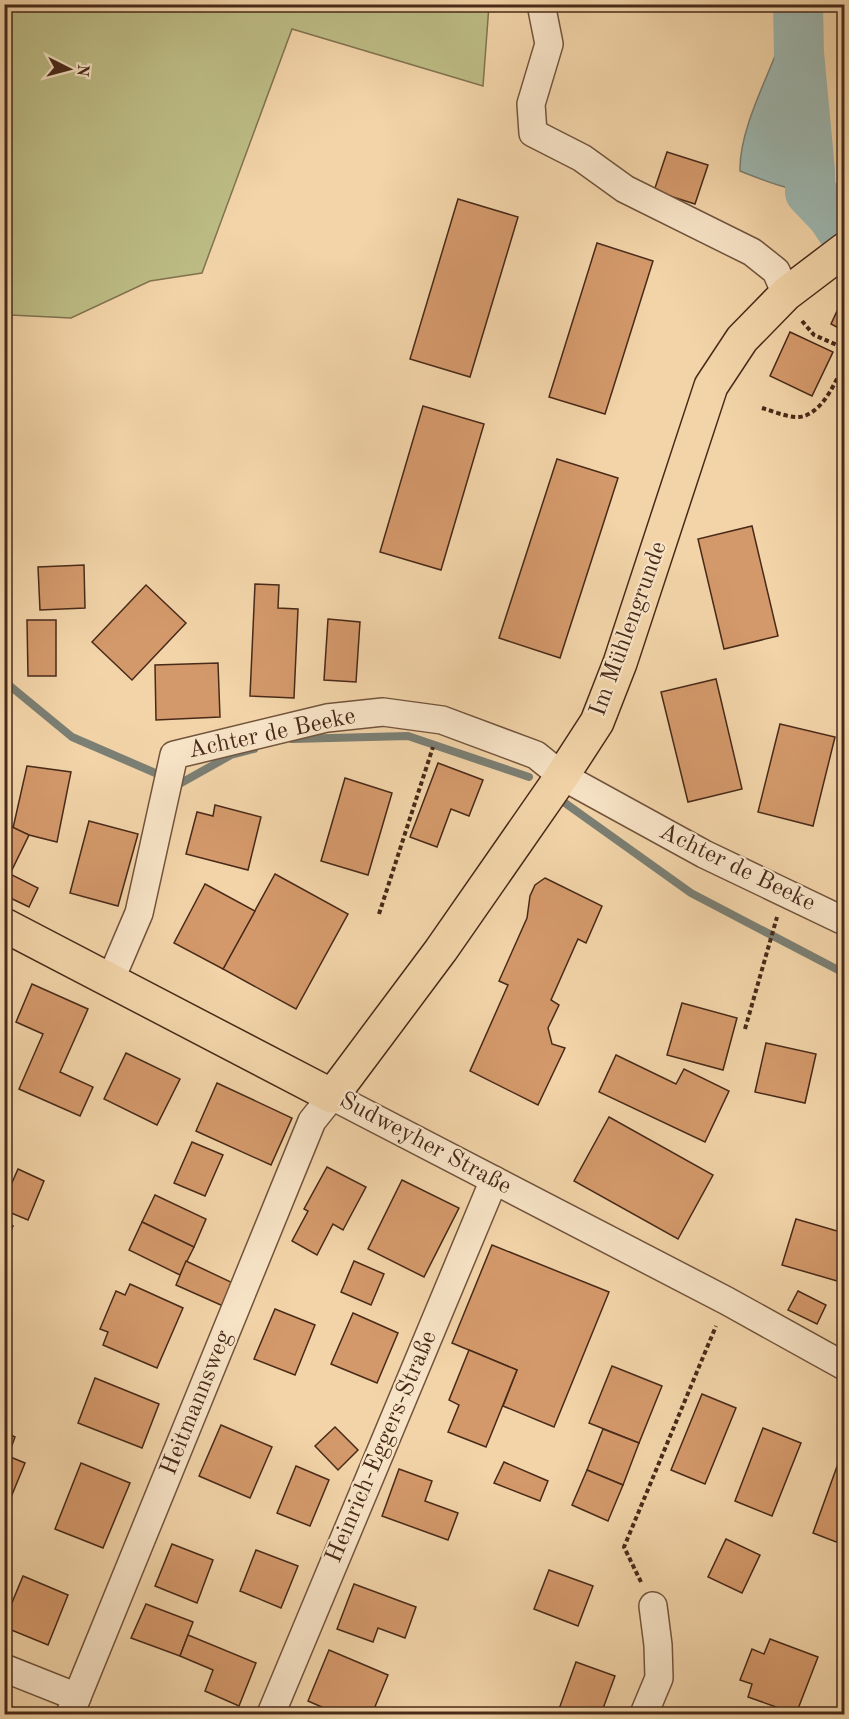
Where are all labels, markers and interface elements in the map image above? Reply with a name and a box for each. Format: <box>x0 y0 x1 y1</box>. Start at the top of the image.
north arrow <box>39 39 99 99</box>
text: N <box>73 63 91 78</box>
street label: Im Mühlengrunde <box>586 539 672 719</box>
street label: Achter de Beeke <box>186 705 358 763</box>
street label: Achter de Beeke <box>655 820 819 916</box>
street label: Sudweyher Straße <box>335 1089 515 1199</box>
street label: Heitmannsweg <box>157 1327 237 1479</box>
street label: Heinrich-Eggers-Straße <box>322 1328 442 1566</box>

